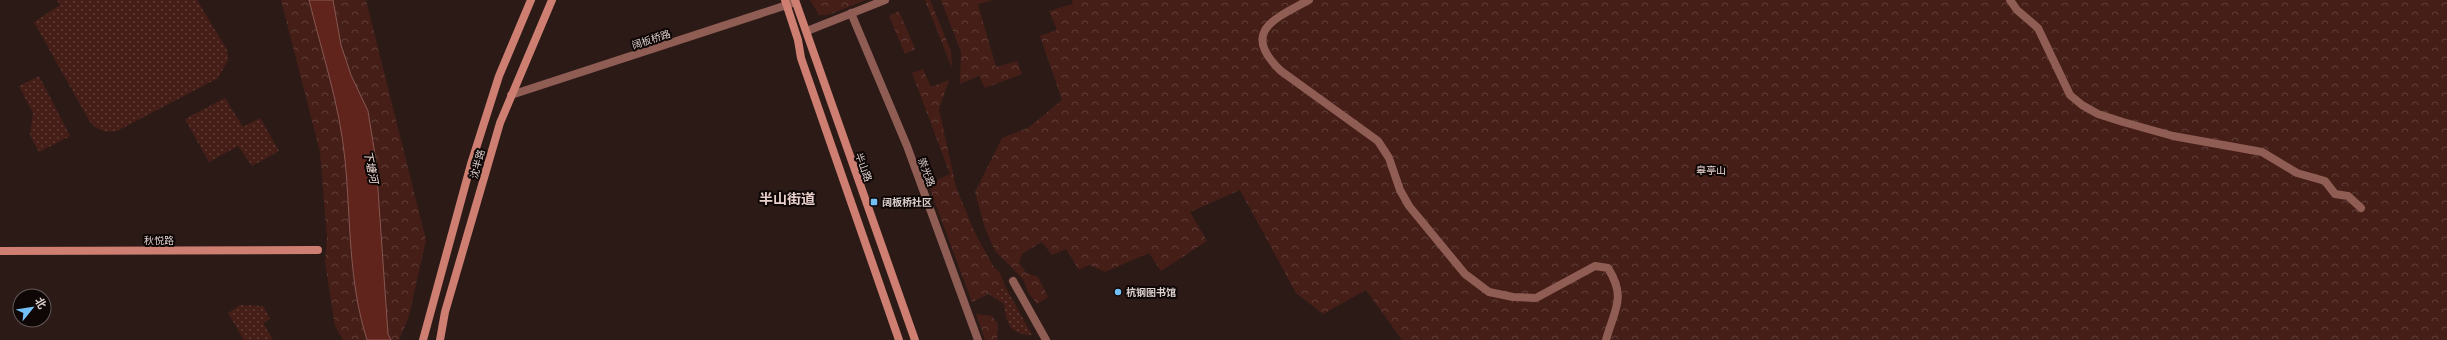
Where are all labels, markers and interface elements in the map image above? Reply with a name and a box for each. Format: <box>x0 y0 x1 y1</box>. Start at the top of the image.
street label: 阔板桥路 <box>630 26 672 52</box>
street label: 沈半路 <box>466 148 488 180</box>
water label: 下塘河 <box>361 149 383 187</box>
street label: 半山路 <box>852 151 876 183</box>
street label: 崇光路 <box>915 156 939 188</box>
park label: 皋亭山 <box>1696 163 1726 177</box>
district label: 半山街道 <box>759 189 815 208</box>
place label: 阔板桥社区 <box>882 195 932 209</box>
marker: 阔板桥社区 <box>869 197 879 207</box>
street label: 秋悦路 <box>144 233 174 247</box>
place label: 杭钢图书馆 <box>1126 285 1176 299</box>
marker: 杭钢图书馆 <box>1113 287 1123 297</box>
north arrow <box>12 288 52 328</box>
text: 北 <box>32 294 50 311</box>

